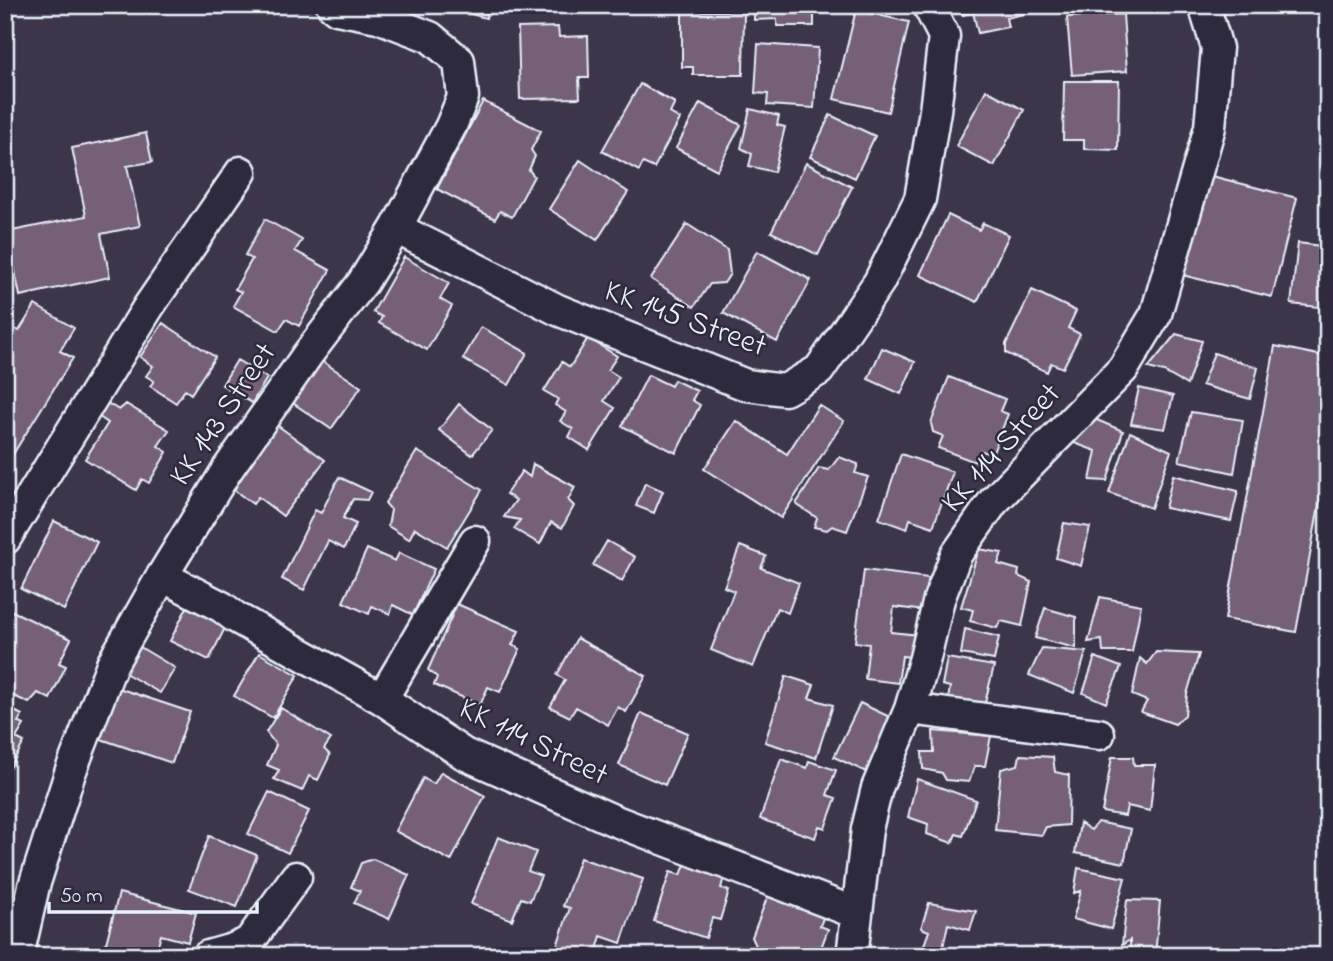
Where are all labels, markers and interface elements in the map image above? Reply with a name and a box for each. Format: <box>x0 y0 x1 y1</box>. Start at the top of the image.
street label: KK 145 Street <box>597 269 773 371</box>
street label: KK 143 Street <box>159 334 290 496</box>
street label: KK 114 Street <box>931 373 1074 525</box>
street label: KK 114 Street <box>450 687 616 800</box>
scale bar <box>49 870 257 914</box>
text: 50 m <box>60 882 103 912</box>

